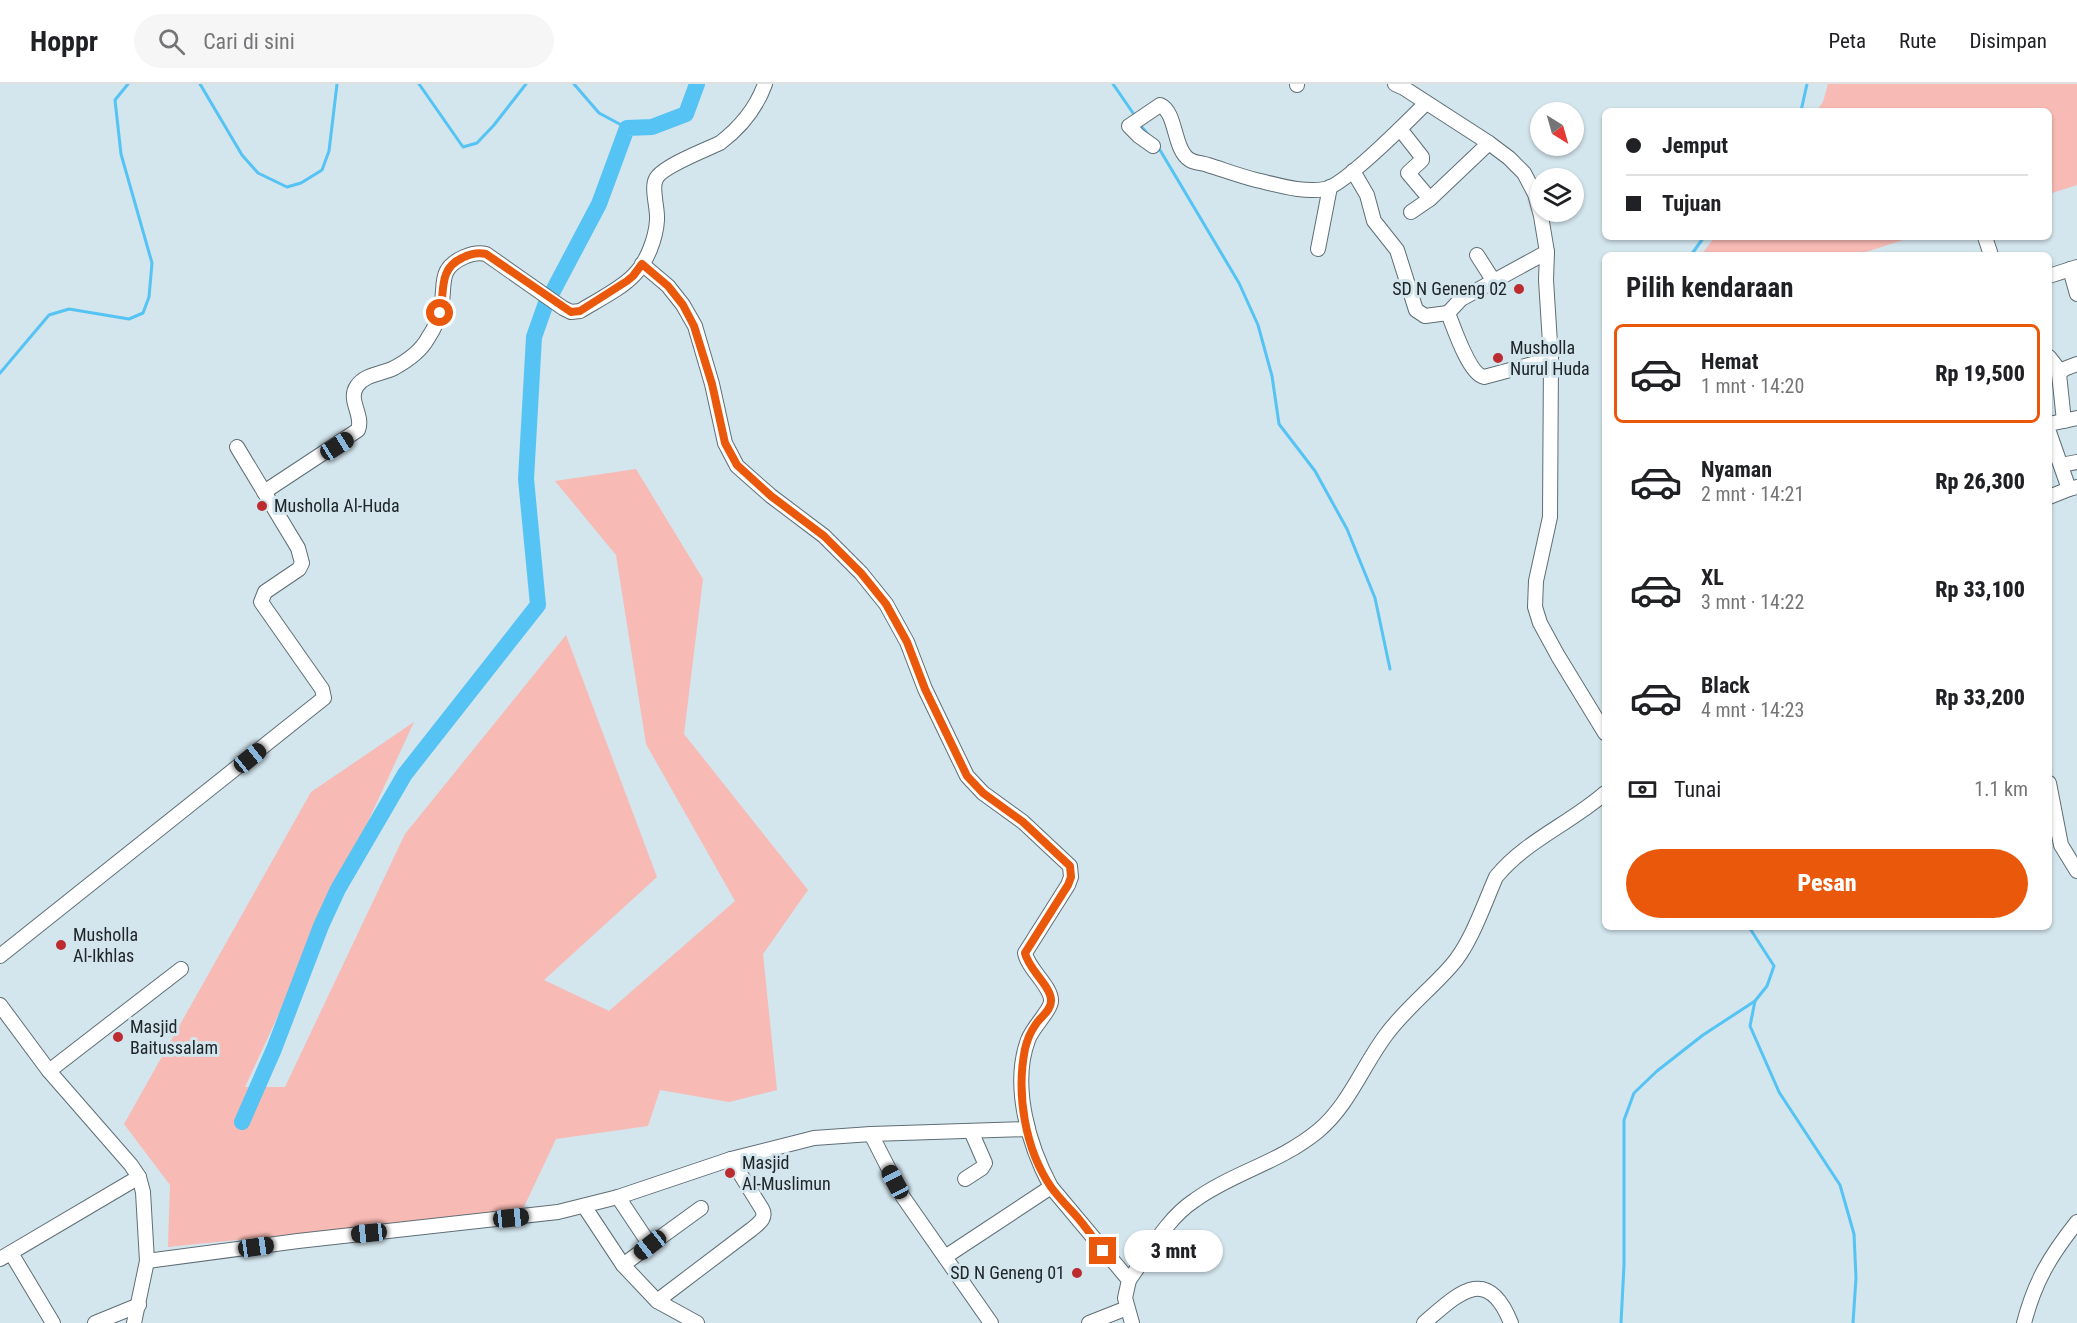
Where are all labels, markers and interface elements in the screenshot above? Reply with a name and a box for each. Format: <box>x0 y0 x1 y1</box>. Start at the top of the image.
search box <box>134 14 554 68</box>
text: Hoppr <box>30 25 98 58</box>
icon: search <box>155 25 188 58</box>
text: Cari di sini <box>203 29 295 54</box>
text: Peta <box>1828 29 1866 53</box>
text: Rute <box>1899 29 1936 53</box>
text: Disimpan <box>1969 29 2047 53</box>
north arrow <box>1530 102 1584 156</box>
map controls <box>1530 102 1584 222</box>
text: Jemput <box>1662 133 1728 158</box>
button: layers <box>1530 168 1584 222</box>
text: Tujuan <box>1662 191 1721 216</box>
text: Pilih kendaraan <box>1626 272 1794 304</box>
place label: SD N Geneng 02 <box>1392 278 1507 299</box>
marker: SD N Geneng 02 <box>1512 282 1526 296</box>
route start <box>426 299 453 326</box>
place label: Musholla Nurul Huda <box>1510 337 1590 379</box>
icon: car <box>1629 347 1683 401</box>
text: Hemat <box>1701 349 1758 374</box>
marker: Musholla Nurul Huda <box>1491 351 1505 365</box>
text: Rp 19,500 <box>1935 361 2025 386</box>
text: 1 mnt · 14:20 <box>1701 374 1804 398</box>
car <box>317 429 357 463</box>
icon: car <box>1629 455 1683 509</box>
text: Nyaman <box>1701 457 1772 482</box>
text: Rp 26,300 <box>1935 469 2025 494</box>
text: 2 mnt · 14:21 <box>1701 482 1804 506</box>
place label: Musholla Al-Huda <box>274 495 400 516</box>
marker: Musholla Al-Huda <box>255 499 269 513</box>
icon: car <box>1629 563 1683 617</box>
text: XL <box>1701 565 1724 590</box>
text: Rp 33,100 <box>1935 577 2025 602</box>
text: 3 mnt · 14:22 <box>1701 590 1804 614</box>
icon: car <box>1629 671 1683 725</box>
text: Black <box>1701 673 1750 698</box>
text: Rp 33,200 <box>1935 685 2025 710</box>
text: 4 mnt · 14:23 <box>1701 698 1804 722</box>
car <box>230 740 270 776</box>
icon: cash <box>1626 773 1659 806</box>
text: Tunai <box>1674 777 1721 802</box>
text: 1.1 km <box>1974 777 2028 801</box>
button: Pesan <box>1626 849 2028 918</box>
place label: Musholla Al-Ikhlas <box>73 924 138 966</box>
marker: Musholla Al-Ikhlas <box>54 938 68 952</box>
place label: Masjid Baitussalam <box>130 1016 218 1058</box>
marker: Masjid Baitussalam <box>111 1030 125 1044</box>
place label: Masjid Al-Muslimun <box>742 1152 831 1194</box>
car <box>879 1162 911 1202</box>
marker: Masjid Al-Muslimun <box>723 1166 737 1180</box>
car <box>492 1207 530 1229</box>
car <box>350 1222 388 1244</box>
car <box>630 1227 670 1263</box>
callout: 3 mnt <box>1124 1230 1223 1272</box>
car <box>237 1236 275 1258</box>
route end <box>1089 1237 1116 1264</box>
text: 3 mnt <box>1151 1239 1196 1263</box>
place label: SD N Geneng 01 <box>950 1262 1065 1283</box>
marker: SD N Geneng 01 <box>1070 1266 1084 1280</box>

